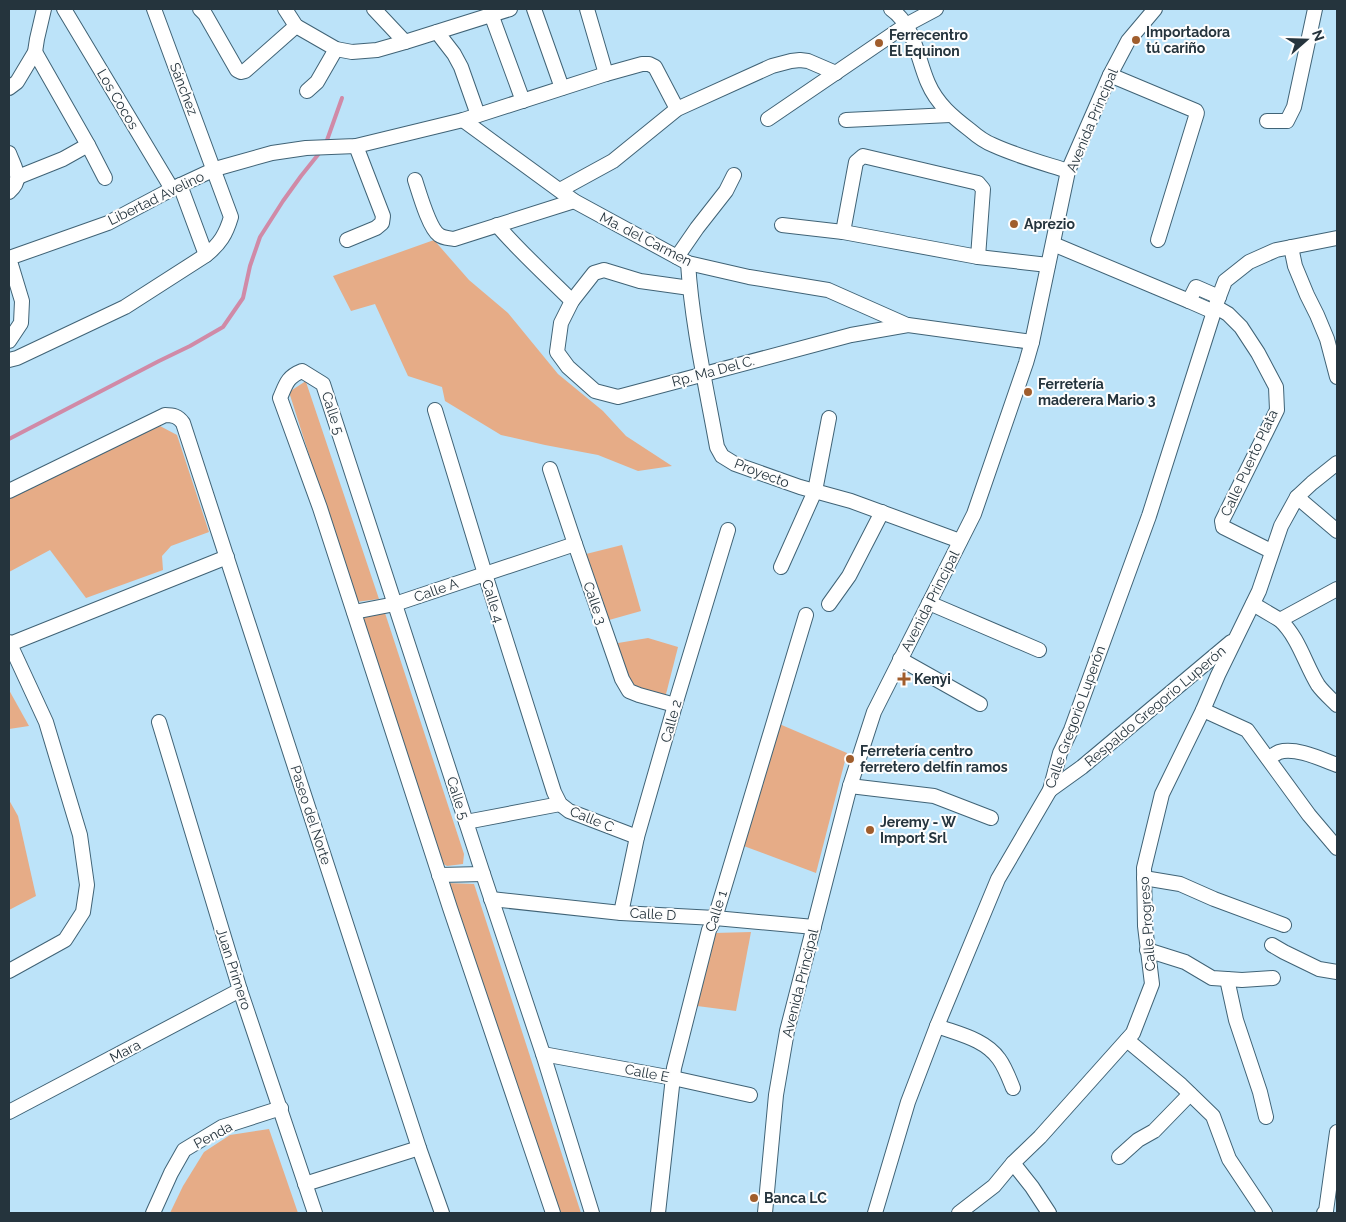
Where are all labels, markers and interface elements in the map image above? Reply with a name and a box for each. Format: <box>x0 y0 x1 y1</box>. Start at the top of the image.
north arrow <box>1281 15 1331 65</box>
place label: Importadora tú cariño <box>1146 24 1230 56</box>
place label: Ferrecentro El Equinon <box>889 27 968 59</box>
text: N <box>1309 28 1328 43</box>
marker: Importadora tú cariño <box>1130 34 1142 46</box>
marker: Ferrecentro El Equinon <box>873 37 885 49</box>
street label: Sánchez <box>167 60 201 118</box>
street label: Los Cocos <box>94 66 142 132</box>
street label: Avenida Principal <box>1063 66 1121 174</box>
street label: Libertad Avelino <box>105 168 207 228</box>
street label: Ma. del Carmen <box>597 209 695 269</box>
place label: Aprezio <box>1024 216 1075 232</box>
marker: Aprezio <box>1008 218 1020 230</box>
street label: Rp. Ma Del C. <box>670 352 756 390</box>
place label: Ferretería maderera Mario 3 <box>1038 376 1156 408</box>
marker: Ferretería maderera Mario 3 <box>1022 386 1034 398</box>
street label: Calle 5 <box>319 389 348 437</box>
street label: Calle Puerto Plata <box>1217 407 1281 519</box>
street label: Proyecto <box>732 455 792 491</box>
street label: Avenida Principal <box>898 548 962 654</box>
street label: Calle A <box>412 575 461 605</box>
street label: Calle 4 <box>479 577 507 625</box>
street label: Calle 3 <box>580 580 610 626</box>
street label: Respaldo Gregorio Luperón <box>1081 642 1229 770</box>
street label: Calle Gregorio Luperón <box>1042 643 1108 791</box>
place label: Kenyi <box>914 671 951 687</box>
marker: Kenyi <box>898 673 910 685</box>
street label: Calle 2 <box>657 698 685 744</box>
place label: Ferretería centro ferretero delfín ramos <box>860 743 1008 775</box>
marker: Ferretería centro ferretero delfín ramos <box>844 753 856 765</box>
street label: Paseo del Norte <box>287 763 335 867</box>
street label: Calle 5 <box>444 774 473 822</box>
street label: Calle C <box>568 803 617 835</box>
place label: Jeremy - W Import Srl <box>880 814 956 846</box>
marker: Jeremy - W Import Srl <box>864 824 876 836</box>
street label: Calle Progreso <box>1136 876 1158 972</box>
street label: Calle 1 <box>702 888 730 934</box>
street label: Calle D <box>629 905 677 923</box>
street label: Juan Primero <box>213 926 255 1012</box>
street label: Avenida Principal <box>779 927 821 1039</box>
street label: Mara <box>107 1036 143 1066</box>
street label: Calle E <box>623 1061 671 1085</box>
street label: Penda <box>191 1118 235 1152</box>
place label: Banca LC <box>764 1190 827 1206</box>
marker: Banca LC <box>748 1192 760 1204</box>

